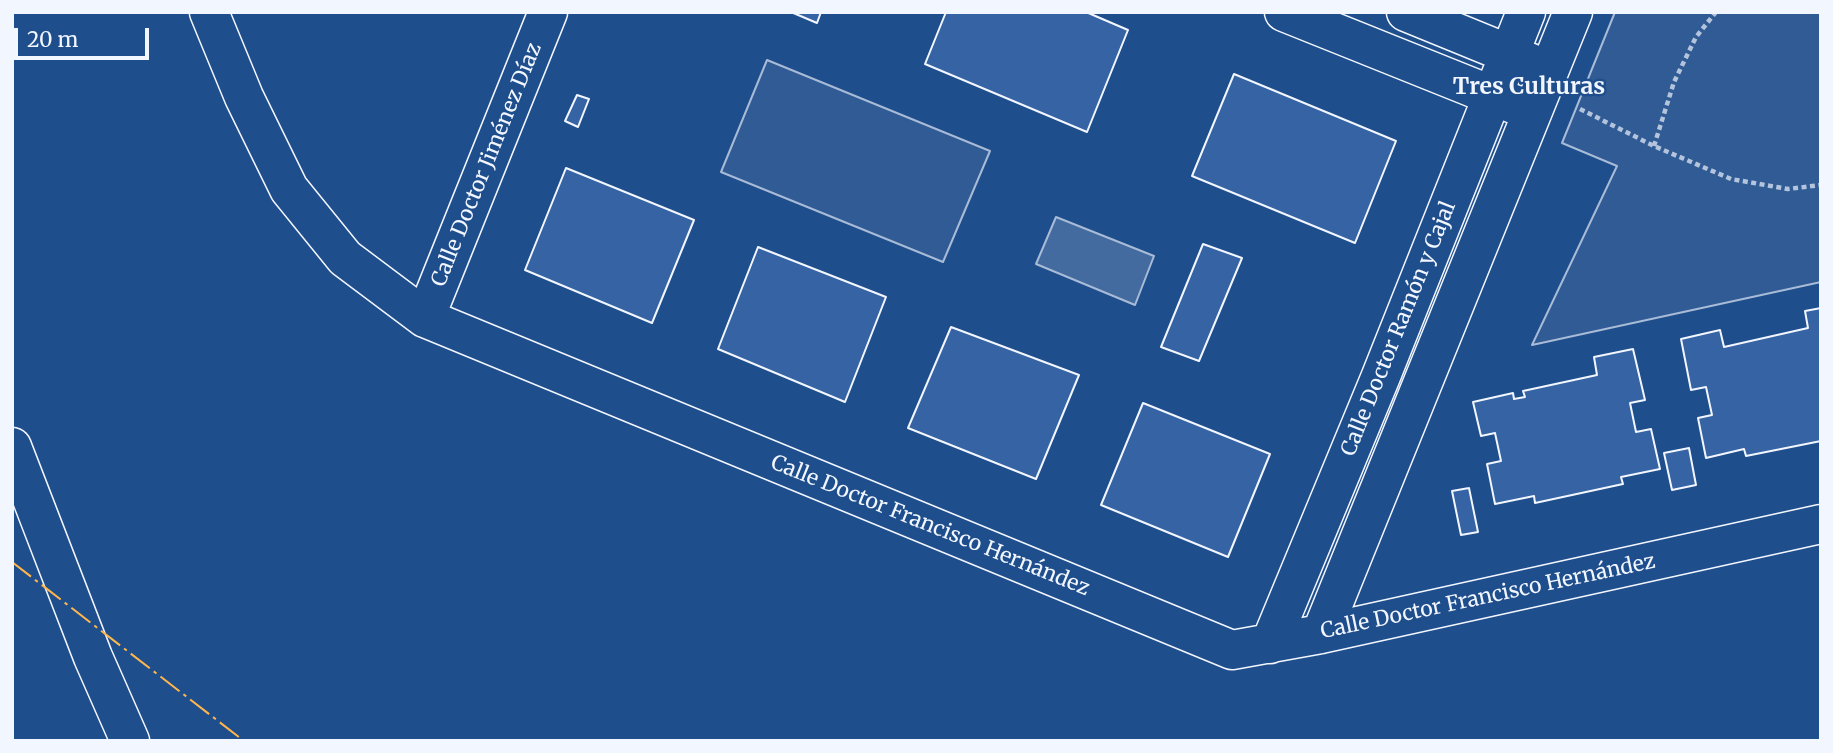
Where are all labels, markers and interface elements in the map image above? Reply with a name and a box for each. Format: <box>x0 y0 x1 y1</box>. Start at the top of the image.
scale bar <box>18 14 152 58</box>
text: 20 m <box>27 26 78 53</box>
street label: Calle Doctor Jiménez Díaz <box>427 39 547 291</box>
district label: Tres Culturas <box>1453 73 1605 101</box>
street label: Calle Doctor Ramón y Cajal <box>1336 198 1462 460</box>
street label: Calle Doctor Francisco Hernández <box>767 450 1093 602</box>
street label: Calle Doctor Francisco Hernández <box>1318 549 1658 645</box>

